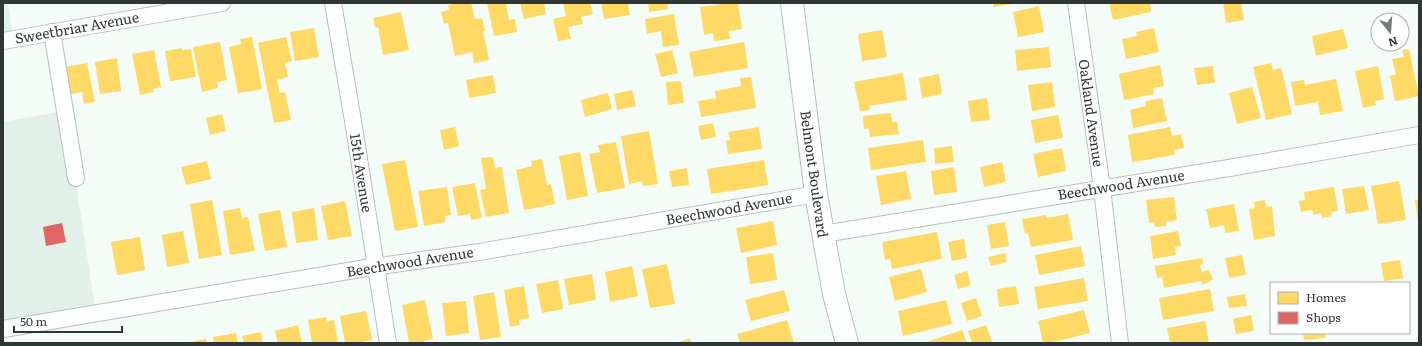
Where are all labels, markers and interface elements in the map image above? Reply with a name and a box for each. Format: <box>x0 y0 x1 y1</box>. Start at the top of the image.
street label: Sweetbriar Avenue <box>13 6 140 48</box>
north arrow <box>1370 12 1410 52</box>
text: N <box>1386 34 1400 52</box>
street label: Oakland Avenue <box>1075 58 1109 168</box>
street label: Belmont Boulevard <box>796 109 834 239</box>
street label: 15th Avenue <box>346 132 378 214</box>
street label: Beechwood Avenue <box>1056 164 1186 204</box>
street label: Beechwood Avenue <box>664 187 794 229</box>
street label: Beechwood Avenue <box>345 241 475 281</box>
legend <box>1270 282 1410 334</box>
text: Homes <box>1306 288 1346 306</box>
scale bar <box>14 308 122 334</box>
text: Shops <box>1306 308 1341 326</box>
text: 50 m <box>20 312 47 330</box>

